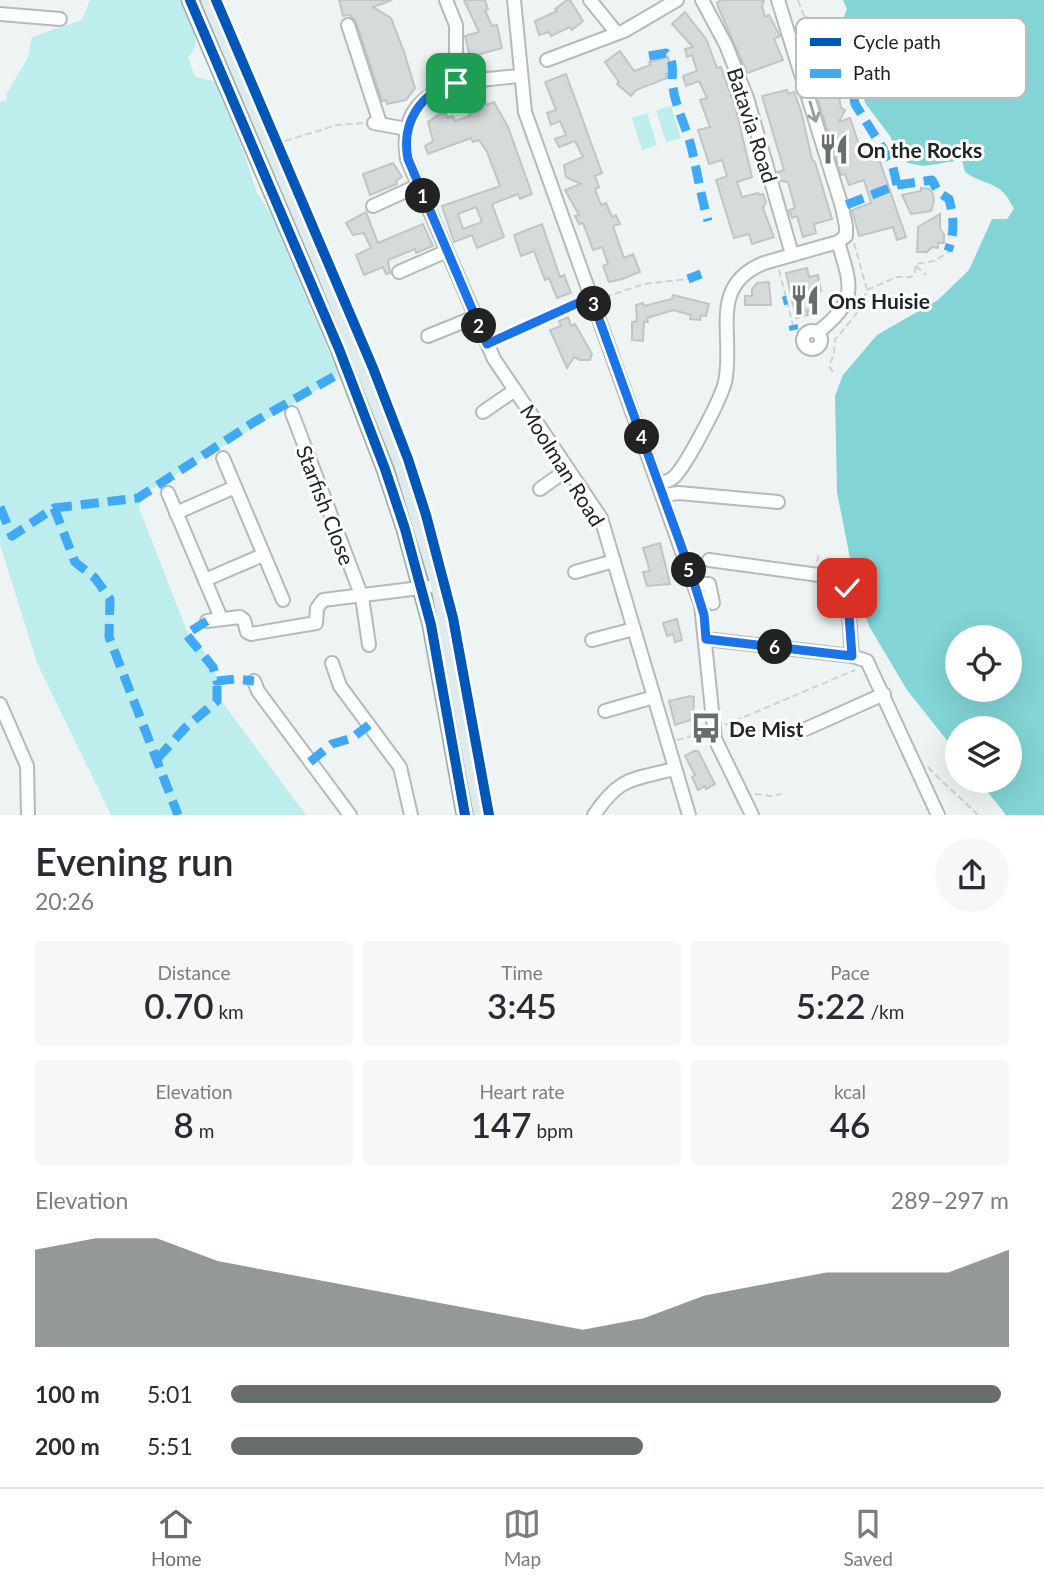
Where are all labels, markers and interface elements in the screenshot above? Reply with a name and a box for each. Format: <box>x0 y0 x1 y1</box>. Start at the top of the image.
legend <box>796 18 1026 98</box>
text: Cycle path <box>853 30 941 53</box>
pin <box>426 53 486 113</box>
text: Path <box>853 61 891 84</box>
icon: arrive <box>437 64 475 102</box>
street label: Batavia Road <box>723 64 783 186</box>
one-way arrow <box>807 101 820 123</box>
restaurant icon: On the Rocks <box>817 132 851 166</box>
place label: On the Rocks <box>857 137 982 162</box>
pin: 1 <box>406 178 440 214</box>
text: 1 <box>417 184 428 207</box>
restaurant icon: Ons Huisie <box>788 283 822 317</box>
pin: 3 <box>576 286 612 322</box>
place label: Ons Huisie <box>828 288 930 313</box>
text: 3 <box>588 292 599 315</box>
pin: 2 <box>462 308 496 344</box>
text: 2 <box>473 314 484 337</box>
street label: Moolman Road <box>515 399 611 531</box>
pin: 4 <box>624 420 660 454</box>
text: 4 <box>636 425 647 448</box>
street label: Starfish Close <box>292 442 360 568</box>
pin: 5 <box>672 552 706 588</box>
text: 5 <box>683 558 694 581</box>
pin <box>817 558 877 618</box>
icon: check <box>828 569 866 607</box>
map controls <box>945 625 1022 793</box>
button: locate <box>945 625 1022 702</box>
pin: 6 <box>758 630 792 664</box>
text: 6 <box>769 635 780 658</box>
bus stop icon: De Mist <box>689 711 723 745</box>
place label: De Mist <box>729 716 803 741</box>
button: layers <box>945 716 1022 793</box>
text: Evening run <box>35 838 234 884</box>
button: share <box>935 838 1009 912</box>
text: 20:26 <box>35 887 94 915</box>
text: Distance <box>158 961 230 984</box>
text: Time <box>501 961 543 984</box>
text: Pace <box>830 961 870 984</box>
text: 0.70 <box>144 984 214 1026</box>
text: 3:45 <box>487 984 557 1026</box>
text: 5:22 <box>796 984 866 1026</box>
text: km <box>214 1000 244 1023</box>
text: /km <box>866 1000 904 1023</box>
text: Elevation <box>155 1080 233 1103</box>
text: Heart rate <box>479 1080 565 1103</box>
text: kcal <box>834 1080 866 1103</box>
text: 8 <box>174 1103 194 1145</box>
text: 147 <box>471 1103 532 1145</box>
text: 46 <box>830 1103 870 1145</box>
text: m <box>194 1119 214 1142</box>
text: bpm <box>532 1119 573 1142</box>
text: Elevation <box>35 1186 128 1214</box>
text: 289–297 m <box>891 1186 1009 1214</box>
text: 100 m <box>35 1380 100 1408</box>
text: 5:01 <box>147 1380 193 1408</box>
text: 200 m <box>35 1432 100 1460</box>
text: 5:51 <box>147 1432 193 1460</box>
tab: Home <box>151 1505 202 1570</box>
tab: Map <box>503 1505 541 1570</box>
tab: Saved <box>843 1505 893 1570</box>

